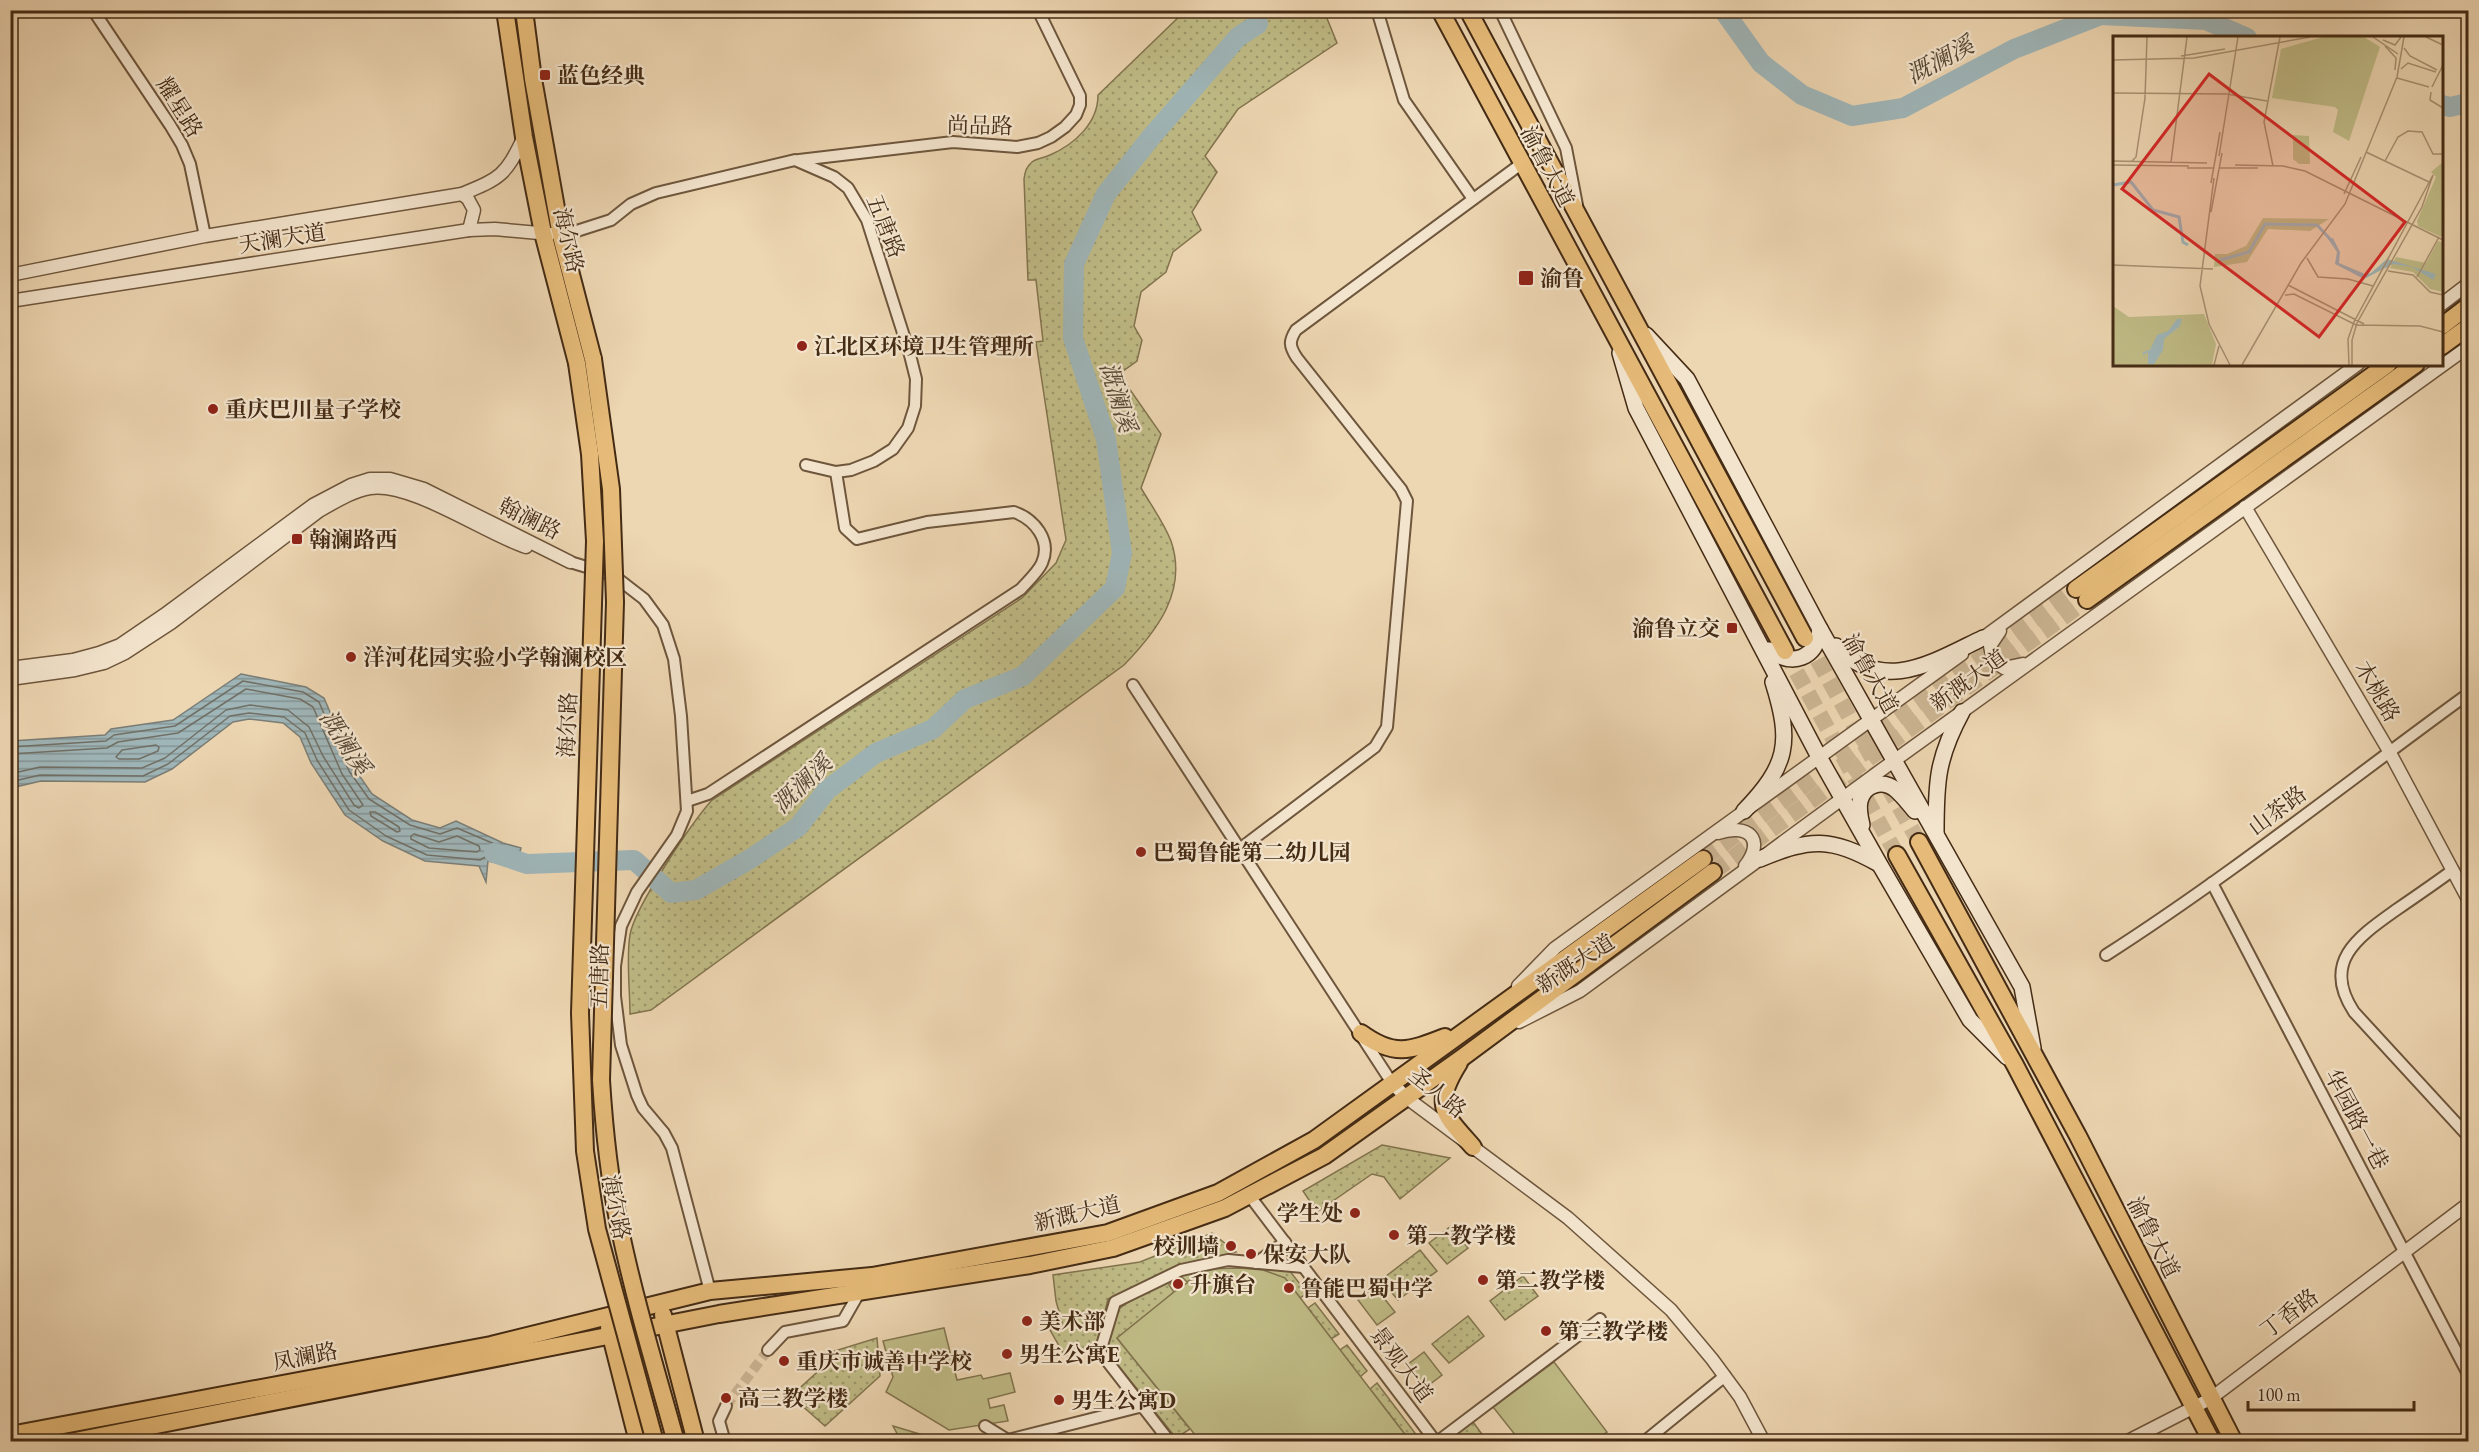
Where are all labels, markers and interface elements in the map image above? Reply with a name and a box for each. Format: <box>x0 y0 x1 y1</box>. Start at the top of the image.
water label: 溉澜溪 <box>1901 28 1981 90</box>
inset map <box>2113 36 2443 366</box>
place label: 蓝色经典 <box>557 61 645 90</box>
marker: 蓝色经典 <box>538 68 552 82</box>
street label: 耀星路 <box>150 72 209 143</box>
street label: 尚品路 <box>947 110 1013 141</box>
street label: 渝鲁大道 <box>1514 121 1581 212</box>
street label: 五唐路 <box>860 190 911 262</box>
street label: 海尔路 <box>547 205 590 276</box>
street label: 天澜大道 <box>236 217 328 260</box>
place label: 渝鲁 <box>1540 264 1584 293</box>
marker: 渝鲁 <box>1517 269 1535 287</box>
place label: 江北区环境卫生管理所 <box>814 332 1034 361</box>
marker: 江北区环境卫生管理所 <box>795 339 809 353</box>
water label: 溉澜溪 <box>1093 358 1145 439</box>
place label: 重庆巴川量子学校 <box>225 395 401 424</box>
marker: 重庆巴川量子学校 <box>206 402 220 416</box>
street label: 翰澜路 <box>494 491 566 546</box>
place label: 翰澜路西 <box>309 525 397 554</box>
marker: 翰澜路西 <box>290 532 304 546</box>
place label: 渝鲁立交 <box>1632 614 1720 643</box>
marker: 渝鲁立交 <box>1725 621 1739 635</box>
street label: 渝鲁大道 <box>1836 628 1905 719</box>
place label: 洋河花园实验小学翰澜校区 <box>363 643 627 672</box>
street label: 新溉大道 <box>1924 643 2012 718</box>
marker: 洋河花园实验小学翰澜校区 <box>344 650 358 664</box>
street label: 木桃路 <box>2349 655 2407 727</box>
street label: 海尔路 <box>552 692 583 759</box>
water label: 溉澜溪 <box>313 703 380 783</box>
water label: 溉澜溪 <box>765 745 840 820</box>
street label: 山茶路 <box>2242 779 2312 842</box>
place label: 巴蜀鲁能第二幼儿园 <box>1153 838 1351 867</box>
marker: 巴蜀鲁能第二幼儿园 <box>1134 845 1148 859</box>
street label: 新溉大道 <box>1530 927 1620 1000</box>
street label: 五唐路 <box>584 943 615 1009</box>
street label: 圣人路 <box>1403 1060 1472 1124</box>
street label: 华园路一巷 <box>2318 1064 2395 1175</box>
street label: 海尔路 <box>596 1172 637 1242</box>
street label: 新溉大道 <box>1031 1189 1123 1238</box>
street label: 渝鲁大道 <box>2121 1191 2186 1283</box>
place label: 学生处 <box>1277 1199 1343 1228</box>
marker: 学生处 <box>1348 1206 1362 1220</box>
place label: 第一教学楼 <box>1406 1221 1516 1250</box>
marker: 第一教学楼 <box>1387 1228 1401 1242</box>
place label: 校训墙 <box>1153 1232 1219 1261</box>
marker: 校训墙 <box>1224 1239 1238 1253</box>
place label: 保安大队 <box>1263 1240 1351 1269</box>
marker: 保安大队 <box>1244 1247 1258 1261</box>
place label: 第二教学楼 <box>1495 1266 1605 1295</box>
place label: 升旗台 <box>1190 1270 1256 1299</box>
marker: 第二教学楼 <box>1476 1273 1490 1287</box>
place label: 鲁能巴蜀中学 <box>1301 1274 1433 1303</box>
marker: 升旗台 <box>1171 1277 1185 1291</box>
marker: 鲁能巴蜀中学 <box>1282 1281 1296 1295</box>
street label: 丁香路 <box>2254 1282 2324 1345</box>
place label: 美术部 <box>1039 1307 1105 1336</box>
marker: 美术部 <box>1020 1314 1034 1328</box>
place label: 第三教学楼 <box>1558 1317 1668 1346</box>
street label: 景观大道 <box>1364 1320 1440 1408</box>
marker: 第三教学楼 <box>1539 1324 1553 1338</box>
street label: 凤澜路 <box>270 1336 340 1377</box>
place label: 男生公寓E <box>1019 1340 1120 1369</box>
place label: 重庆市诚善中学校 <box>796 1347 972 1376</box>
marker: 男生公寓E <box>1000 1347 1014 1361</box>
marker: 重庆市诚善中学校 <box>777 1354 791 1368</box>
scale bar <box>2248 1374 2414 1412</box>
text: 100 m <box>2257 1383 2301 1406</box>
place label: 高三教学楼 <box>738 1384 848 1413</box>
place label: 男生公寓D <box>1071 1386 1176 1415</box>
marker: 高三教学楼 <box>719 1391 733 1405</box>
marker: 男生公寓D <box>1052 1393 1066 1407</box>

